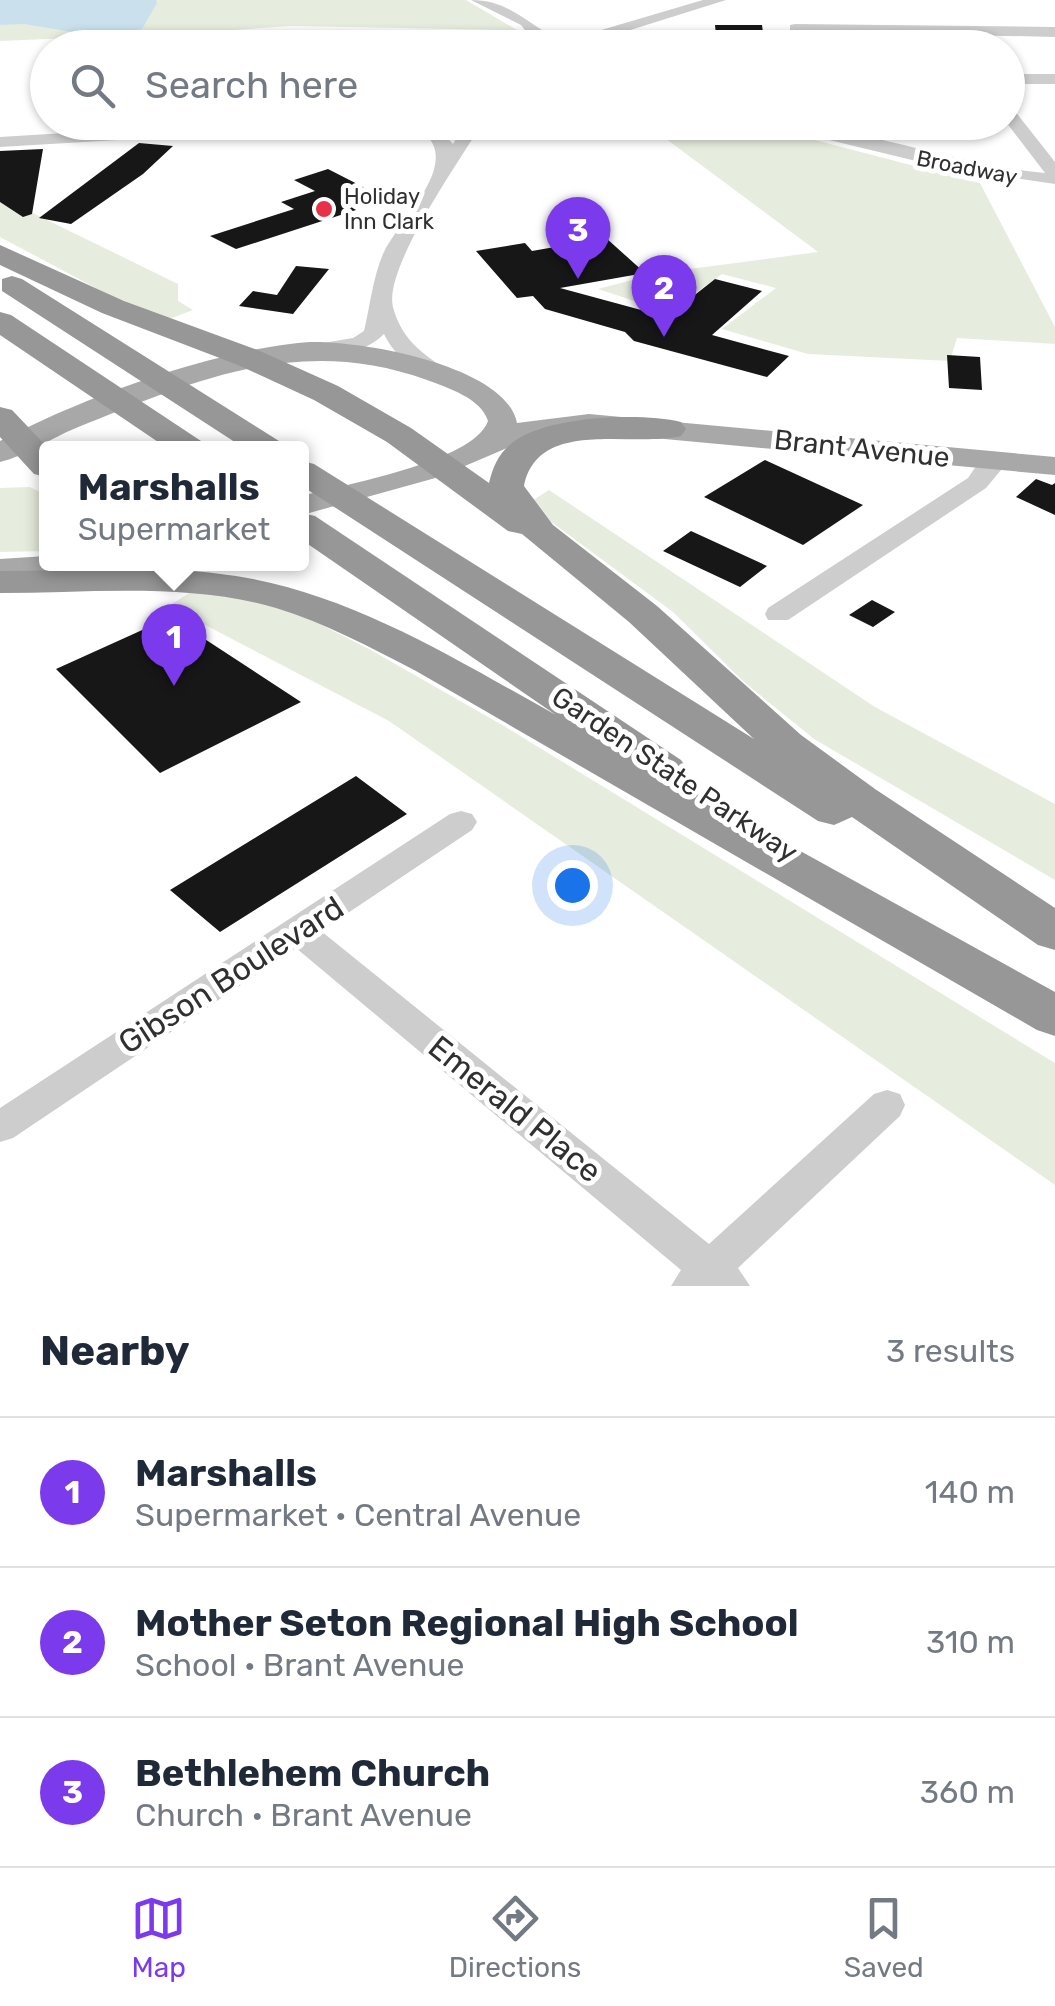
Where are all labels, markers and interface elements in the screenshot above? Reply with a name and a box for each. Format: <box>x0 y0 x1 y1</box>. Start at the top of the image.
search box <box>30 30 1025 140</box>
icon: search <box>65 58 120 113</box>
text: Search here <box>145 62 358 108</box>
street label: Broadway <box>914 145 1020 190</box>
place label: Holiday Inn Clark <box>344 183 435 235</box>
pin: 3 <box>546 196 610 279</box>
marker: Holiday Inn Clark <box>313 198 335 220</box>
pin: 2 <box>632 255 696 337</box>
street label: Brant Avenue <box>772 423 951 474</box>
popup <box>39 441 309 571</box>
text: Marshalls <box>78 464 260 510</box>
text: Supermarket <box>78 510 270 548</box>
pin: 1 <box>142 604 206 686</box>
street label: Garden State Parkway <box>546 680 804 869</box>
your location <box>547 860 598 911</box>
street label: Gibson Boulevard <box>112 888 350 1062</box>
street label: Emerald Place <box>421 1028 609 1190</box>
text: Nearby <box>40 1326 190 1376</box>
text: 3 results <box>886 1332 1015 1370</box>
text: Marshalls <box>135 1450 317 1496</box>
text: 1 <box>65 1473 80 1511</box>
text: 140 m <box>925 1473 1015 1511</box>
text: Supermarket · Central Avenue <box>135 1496 581 1534</box>
text: Mother Seton Regional High School <box>135 1600 799 1646</box>
text: 2 <box>62 1623 83 1661</box>
text: 310 m <box>926 1623 1015 1661</box>
text: School · Brant Avenue <box>135 1646 465 1684</box>
text: Bethlehem Church <box>135 1750 490 1796</box>
text: 3 <box>62 1773 83 1811</box>
text: 360 m <box>920 1773 1015 1811</box>
text: Church · Brant Avenue <box>135 1796 472 1834</box>
tab: Map <box>131 1891 186 1984</box>
tab: Directions <box>449 1891 581 1984</box>
tab: Saved <box>844 1891 924 1984</box>

